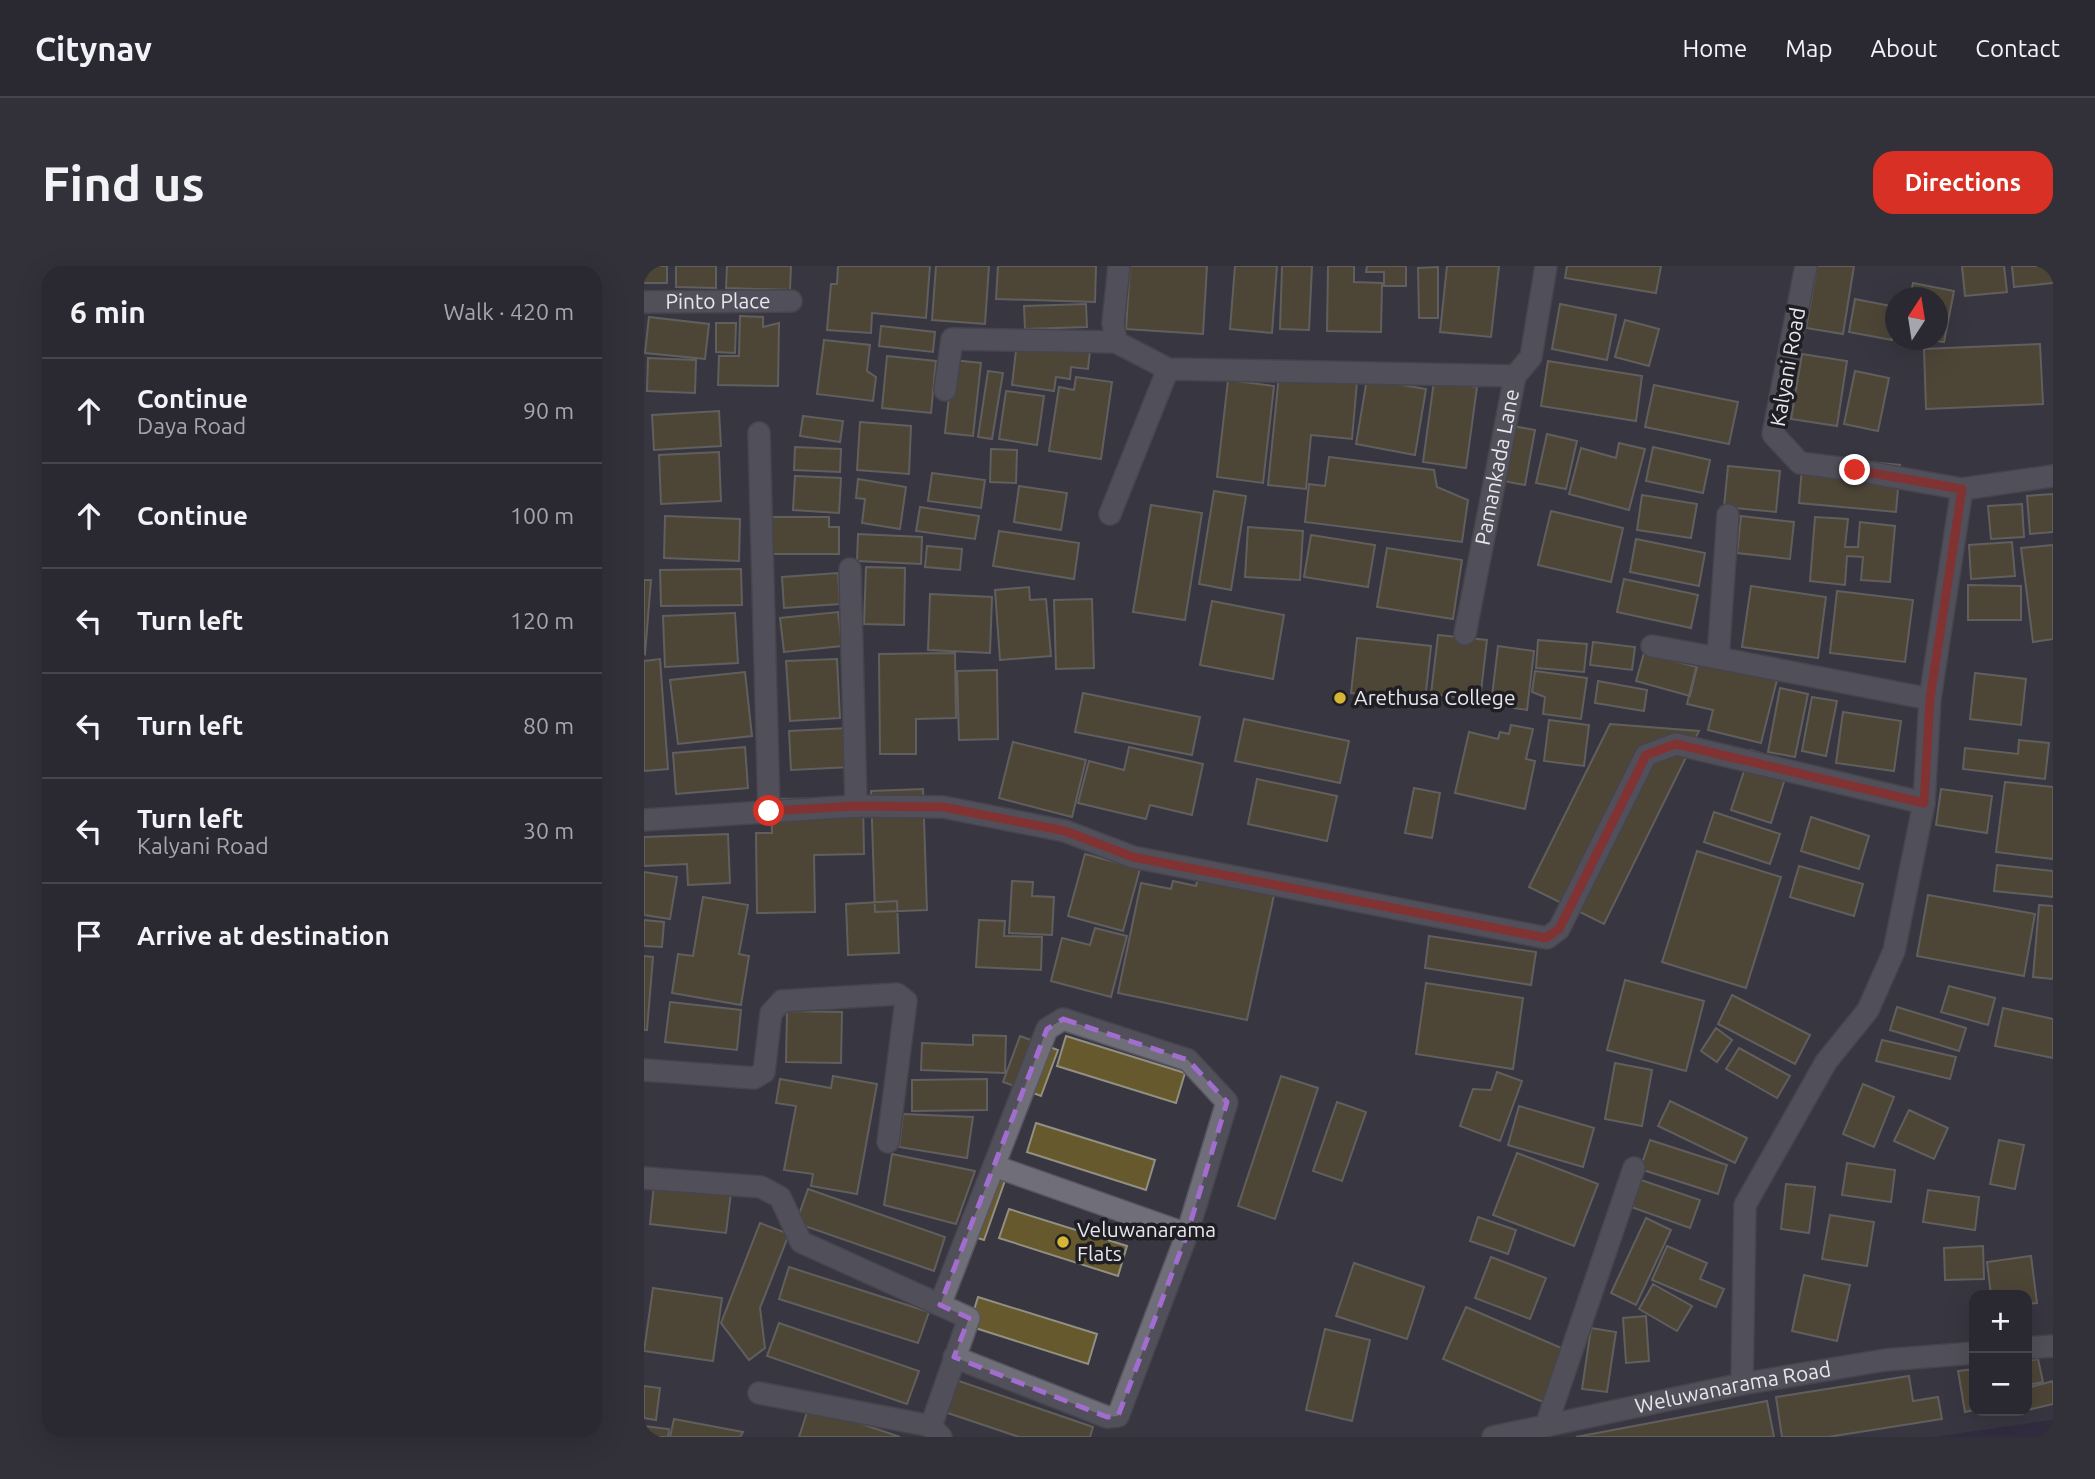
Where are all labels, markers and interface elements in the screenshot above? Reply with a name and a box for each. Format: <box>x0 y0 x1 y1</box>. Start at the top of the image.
text: Citynav <box>35 30 152 67</box>
text: Home <box>1682 35 1747 62</box>
text: Map <box>1785 35 1832 62</box>
text: About <box>1870 35 1937 62</box>
text: Contact <box>1975 35 2060 62</box>
button: Directions <box>1873 151 2053 214</box>
text: Find us <box>42 155 205 210</box>
north arrow <box>1885 287 1948 350</box>
street label: Pinto Place <box>665 288 771 313</box>
text: 6 min <box>70 295 146 329</box>
text: Walk · 420 m <box>443 299 574 324</box>
street label: Kalyani Road <box>1765 306 1809 428</box>
text: Continue <box>137 384 248 413</box>
street label: Pamankada Lane <box>1470 387 1523 547</box>
icon: ahead <box>70 392 108 430</box>
text: 90 m <box>523 398 574 423</box>
text: Daya Road <box>137 413 246 438</box>
route end <box>1839 454 1870 485</box>
icon: ahead <box>70 497 108 535</box>
text: Continue <box>137 501 248 530</box>
text: 100 m <box>510 503 574 528</box>
icon: left <box>70 602 108 640</box>
text: Turn left <box>137 606 243 635</box>
text: 120 m <box>510 608 574 633</box>
place label: Arethusa College <box>1354 685 1516 709</box>
marker: Arethusa College <box>1332 690 1348 706</box>
icon: left <box>70 707 108 745</box>
text: Turn left <box>137 711 243 740</box>
text: 80 m <box>523 713 574 738</box>
route start <box>753 795 784 826</box>
text: Turn left <box>137 804 243 833</box>
icon: left <box>70 812 108 850</box>
text: 30 m <box>523 818 574 843</box>
text: Kalyani Road <box>137 833 269 858</box>
icon: arrive <box>70 917 108 955</box>
text: Arrive at destination <box>137 921 390 950</box>
place label: Veluwanarama Flats <box>1077 1217 1216 1265</box>
marker: Veluwanarama Flats <box>1055 1234 1071 1250</box>
map controls <box>1969 1290 2032 1416</box>
button: + <box>1969 1290 2032 1353</box>
button: − <box>1969 1353 2032 1416</box>
street label: Weluwanarama Road <box>1633 1356 1833 1417</box>

